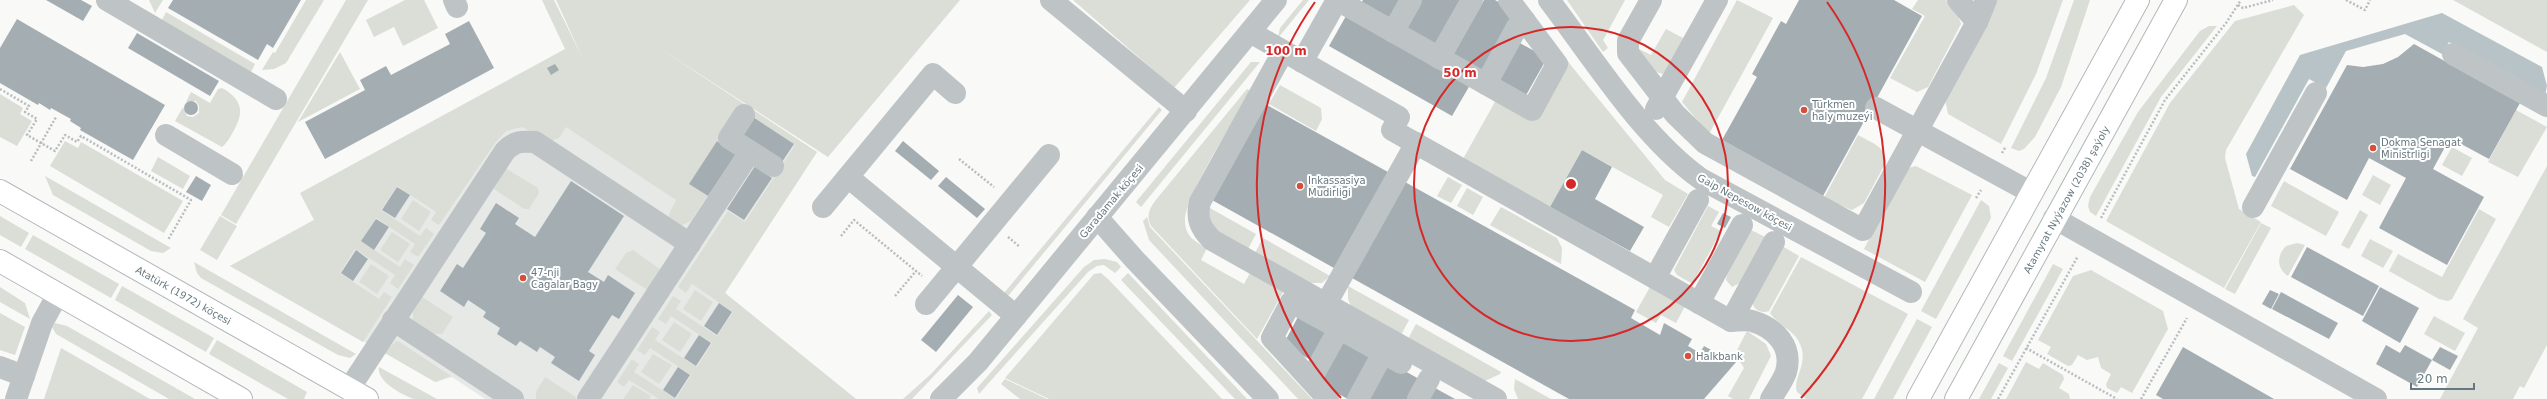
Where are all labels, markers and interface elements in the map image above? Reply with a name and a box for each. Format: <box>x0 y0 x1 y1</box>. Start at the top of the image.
text: 100 m <box>1265 44 1307 58</box>
text: 50 m <box>1443 66 1477 80</box>
place label: Türkmen haly muzeýi <box>1811 99 1873 122</box>
marker: Türkmen haly muzeýi <box>1799 105 1809 115</box>
street label: Atamyrat Nyýazow (2038) şaýoly <box>2021 124 2112 275</box>
place label: Dokma Senagat Ministrligi <box>2381 137 2461 160</box>
marker: Dokma Senagat Ministrligi <box>2368 143 2378 153</box>
street label: Garadamak köçesi <box>1077 162 1145 240</box>
street label: Gaip Nepesow köçesi <box>1696 172 1794 233</box>
place label: Inkassasiya Mudirligi <box>1308 175 1366 198</box>
centre of rings <box>1564 177 1578 191</box>
marker: Inkassasiya Mudirligi <box>1295 181 1305 191</box>
street label: Atatürk (1972) köçesi <box>134 264 233 327</box>
place label: 47-nji Cagalar Bagy <box>531 267 598 290</box>
marker: 47-nji Cagalar Bagy <box>518 273 528 283</box>
marker: Halkbank <box>1683 351 1693 361</box>
place label: Halkbank <box>1696 351 1743 362</box>
scale bar <box>2411 365 2474 391</box>
text: 20 m <box>2417 372 2448 386</box>

